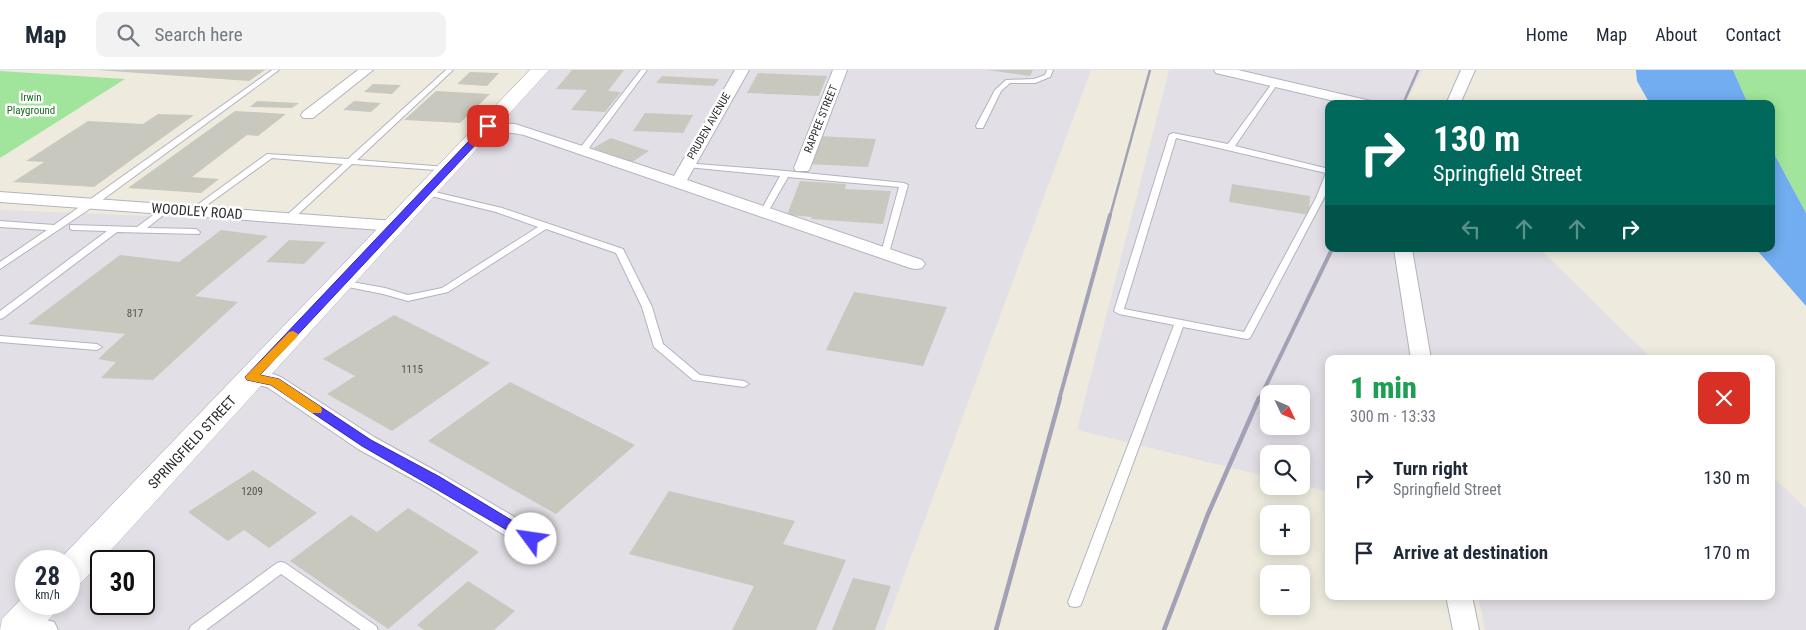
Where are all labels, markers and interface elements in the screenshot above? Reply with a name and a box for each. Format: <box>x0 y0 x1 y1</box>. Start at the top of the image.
search box <box>96 12 446 57</box>
text: Map <box>25 21 66 49</box>
icon: search <box>114 21 142 49</box>
text: Search here <box>154 23 243 46</box>
text: Home <box>1526 24 1568 45</box>
text: Map <box>1596 24 1627 45</box>
text: About <box>1655 24 1697 45</box>
text: Contact <box>1725 24 1781 45</box>
street label: RAPPEE STREET <box>802 83 841 155</box>
street label: PRUDEN AVENUE <box>685 90 734 162</box>
park label: Irwin Playground <box>7 91 55 117</box>
pin <box>467 105 509 147</box>
icon: arrive <box>474 112 502 140</box>
text: 130 m <box>1433 119 1520 160</box>
icon: right <box>1350 120 1415 185</box>
text: Springfield Street <box>1433 161 1582 186</box>
street label: WOODLEY ROAD <box>151 200 243 222</box>
icon: left <box>1457 215 1485 243</box>
icon: ahead <box>1510 215 1538 243</box>
icon: ahead <box>1563 215 1591 243</box>
icon: right <box>1616 215 1644 243</box>
house number: 817 <box>127 307 143 320</box>
house number: 1115 <box>401 363 423 376</box>
text: 1 min <box>1350 370 1417 405</box>
button: close <box>1698 372 1750 424</box>
north arrow <box>1260 385 1310 435</box>
map controls <box>1260 385 1310 615</box>
street label: SPRINGFIELD STREET <box>145 392 239 492</box>
text: 300 m · 13:33 <box>1350 407 1436 426</box>
button: search <box>1260 445 1310 495</box>
text: Turn right <box>1393 457 1468 480</box>
icon: right <box>1350 464 1378 492</box>
text: 130 m <box>1703 466 1750 489</box>
text: Springfield Street <box>1393 480 1502 499</box>
house number: 1209 <box>241 485 263 498</box>
button: + <box>1260 505 1310 555</box>
position arrow <box>504 512 556 564</box>
icon: arrive <box>1350 539 1378 567</box>
text: Arrive at destination <box>1393 541 1548 564</box>
text: 170 m <box>1703 541 1750 564</box>
speed limit sign: 30 <box>90 550 155 615</box>
text: 28 <box>35 562 60 591</box>
button: − <box>1260 565 1310 615</box>
text: km/h <box>35 588 60 602</box>

